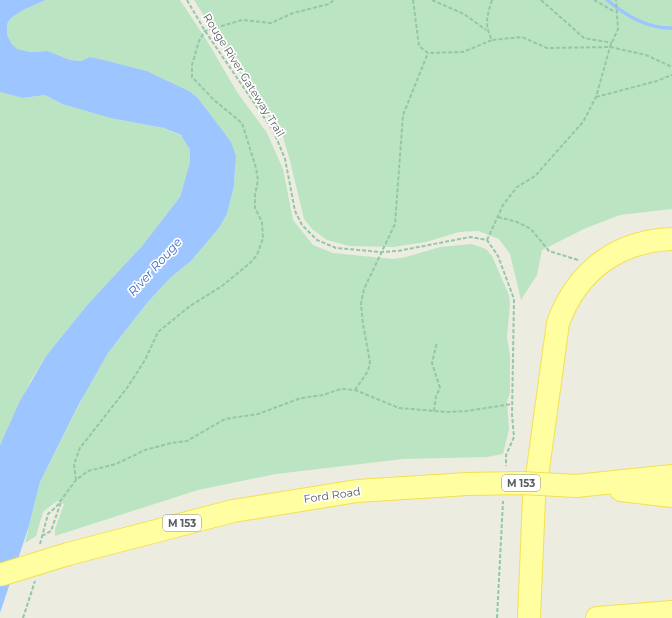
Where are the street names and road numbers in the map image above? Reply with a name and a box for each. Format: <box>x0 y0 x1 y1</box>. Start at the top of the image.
street label: Rouge River Gateway Trail <box>200 11 288 139</box>
road number: M 153 <box>502 475 540 491</box>
street label: Ford Road <box>303 484 361 506</box>
road number: M 153 <box>163 515 201 531</box>

